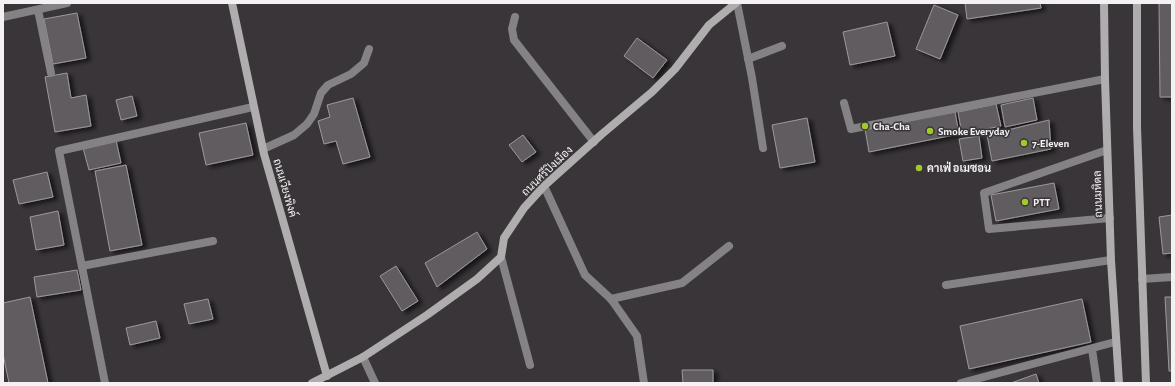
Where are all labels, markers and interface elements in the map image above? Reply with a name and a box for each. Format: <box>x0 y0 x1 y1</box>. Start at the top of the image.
marker: Cha-Cha <box>860 121 870 131</box>
place label: Cha-Cha <box>873 121 911 132</box>
marker: Smoke Everyday <box>925 126 935 136</box>
place label: Smoke Everyday <box>938 126 1010 137</box>
marker: 7-Eleven <box>1019 138 1029 148</box>
place label: 7-Eleven <box>1032 138 1070 149</box>
street label: ถนนศรีปิงเมือง <box>517 142 575 198</box>
street label: ถนนเวียงพิงค์ <box>271 157 301 218</box>
place label: คาเฟ่ อเมซอน <box>927 161 991 174</box>
marker: คาเฟ่ อเมซอน <box>914 163 924 173</box>
street label: ถนนมหิดล <box>1091 170 1104 218</box>
marker: PTT <box>1020 197 1030 207</box>
place label: PTT <box>1033 197 1051 208</box>

